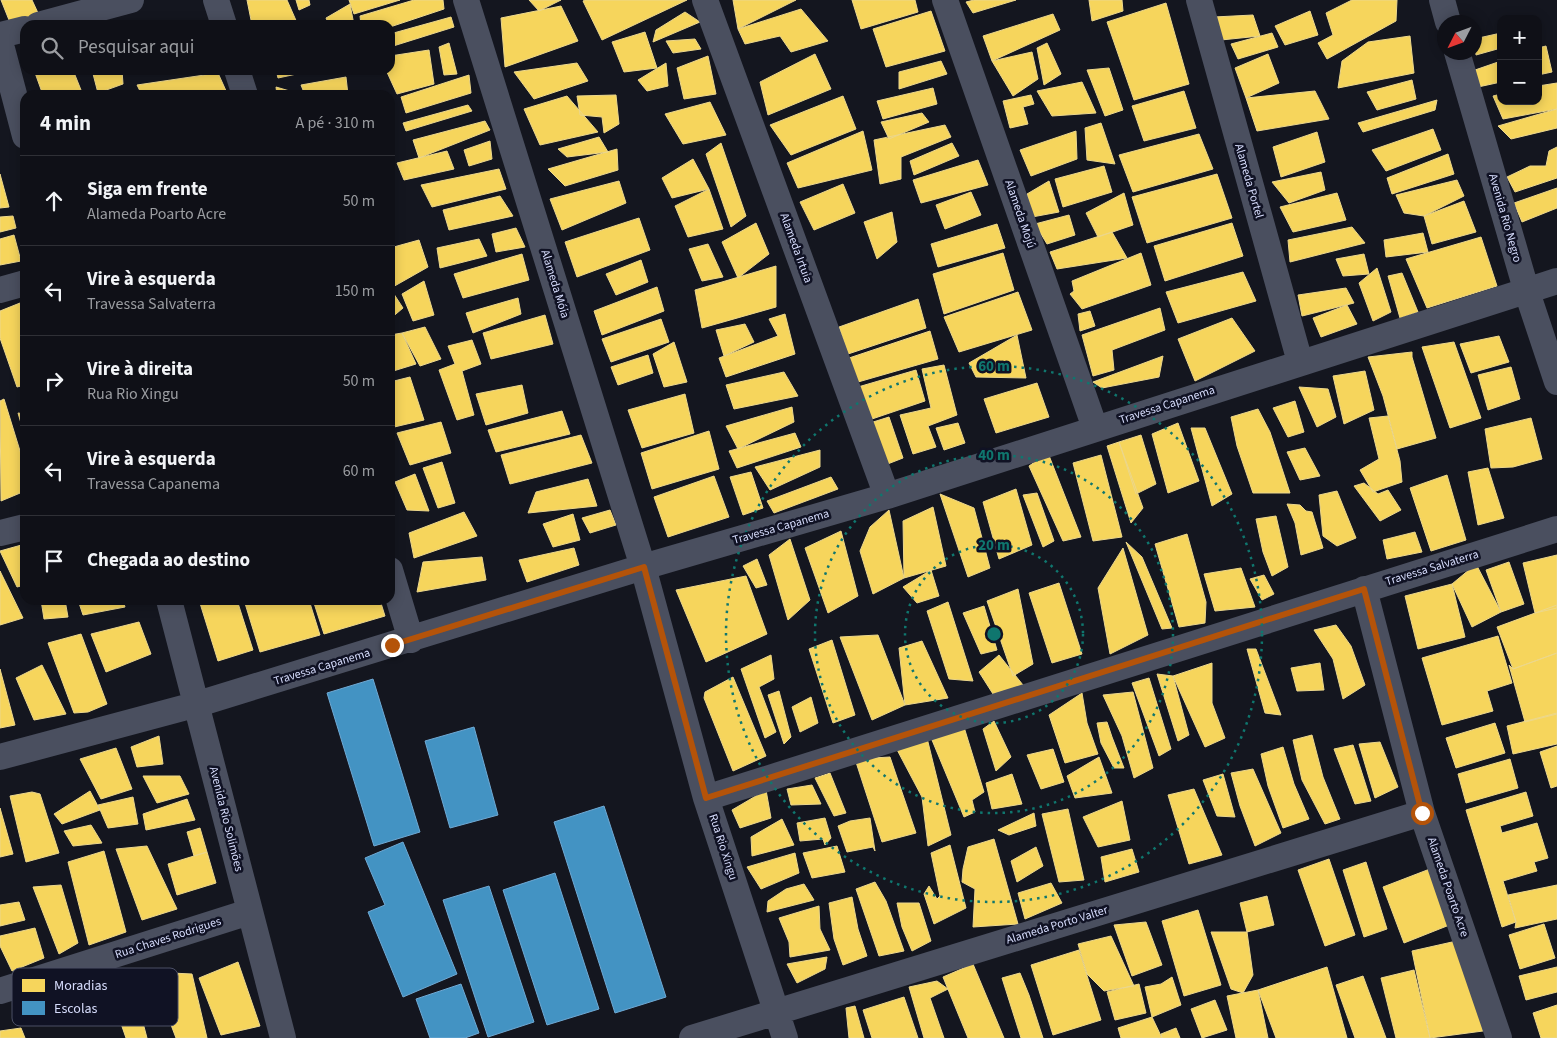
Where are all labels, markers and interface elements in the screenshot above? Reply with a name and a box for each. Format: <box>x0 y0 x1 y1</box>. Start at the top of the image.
north arrow <box>1437 15 1482 60</box>
map controls <box>1497 15 1542 105</box>
button: + <box>1497 15 1542 60</box>
search box <box>20 20 395 75</box>
icon: search <box>38 34 66 62</box>
text: Pesquisar aqui <box>78 34 194 61</box>
button: − <box>1497 60 1542 105</box>
text: 4 min <box>40 108 91 138</box>
text: A pé · 310 m <box>296 112 375 134</box>
street label: Alameda Portel <box>1230 142 1268 220</box>
street label: Avenida Rio Negro <box>1484 172 1526 264</box>
text: Siga em frente <box>87 176 208 203</box>
street label: Alameda Mojú <box>1000 177 1040 251</box>
icon: ahead <box>40 187 68 215</box>
text: 50 m <box>343 190 375 212</box>
text: Alameda Poarto Acre <box>87 203 226 225</box>
street label: Alameda Irtuia <box>775 211 817 285</box>
street label: Alameda Móia <box>537 248 573 320</box>
text: Vire à esquerda <box>87 266 216 293</box>
icon: left <box>40 277 68 305</box>
text: 150 m <box>335 280 375 302</box>
text: Travessa Salvaterra <box>87 293 216 315</box>
text: Vire à direita <box>87 356 193 383</box>
text: 60 m <box>978 356 1010 377</box>
icon: right <box>40 367 68 395</box>
text: 50 m <box>343 370 375 392</box>
street label: Travessa Capanema <box>1117 381 1217 429</box>
text: Rua Rio Xingu <box>87 383 179 405</box>
text: 40 m <box>978 445 1010 466</box>
text: Vire à esquerda <box>87 446 216 473</box>
icon: left <box>40 457 68 485</box>
text: 60 m <box>343 460 375 482</box>
text: Travessa Capanema <box>87 473 220 495</box>
street label: Travessa Capanema <box>731 505 831 549</box>
text: 20 m <box>978 535 1010 556</box>
street label: Travessa Salvaterra <box>1383 546 1481 590</box>
icon: arrive <box>40 547 68 575</box>
text: Chegada ao destino <box>87 547 250 574</box>
centre of rings <box>985 625 1003 643</box>
route end <box>381 634 404 657</box>
street label: Travessa Capanema <box>272 644 372 690</box>
street label: Avenida Rio Solimões <box>205 765 247 873</box>
route start <box>1411 802 1434 825</box>
street label: Rua Rio Xingu <box>704 812 742 882</box>
street label: Alameda Poarto Acre <box>1423 835 1473 939</box>
street label: Alameda Porto Valter <box>1004 901 1111 949</box>
street label: Rua Chaves Rodrigues <box>113 913 223 963</box>
legend <box>12 968 178 1026</box>
text: Moradias <box>54 976 108 996</box>
text: Escolas <box>54 999 98 1019</box>

